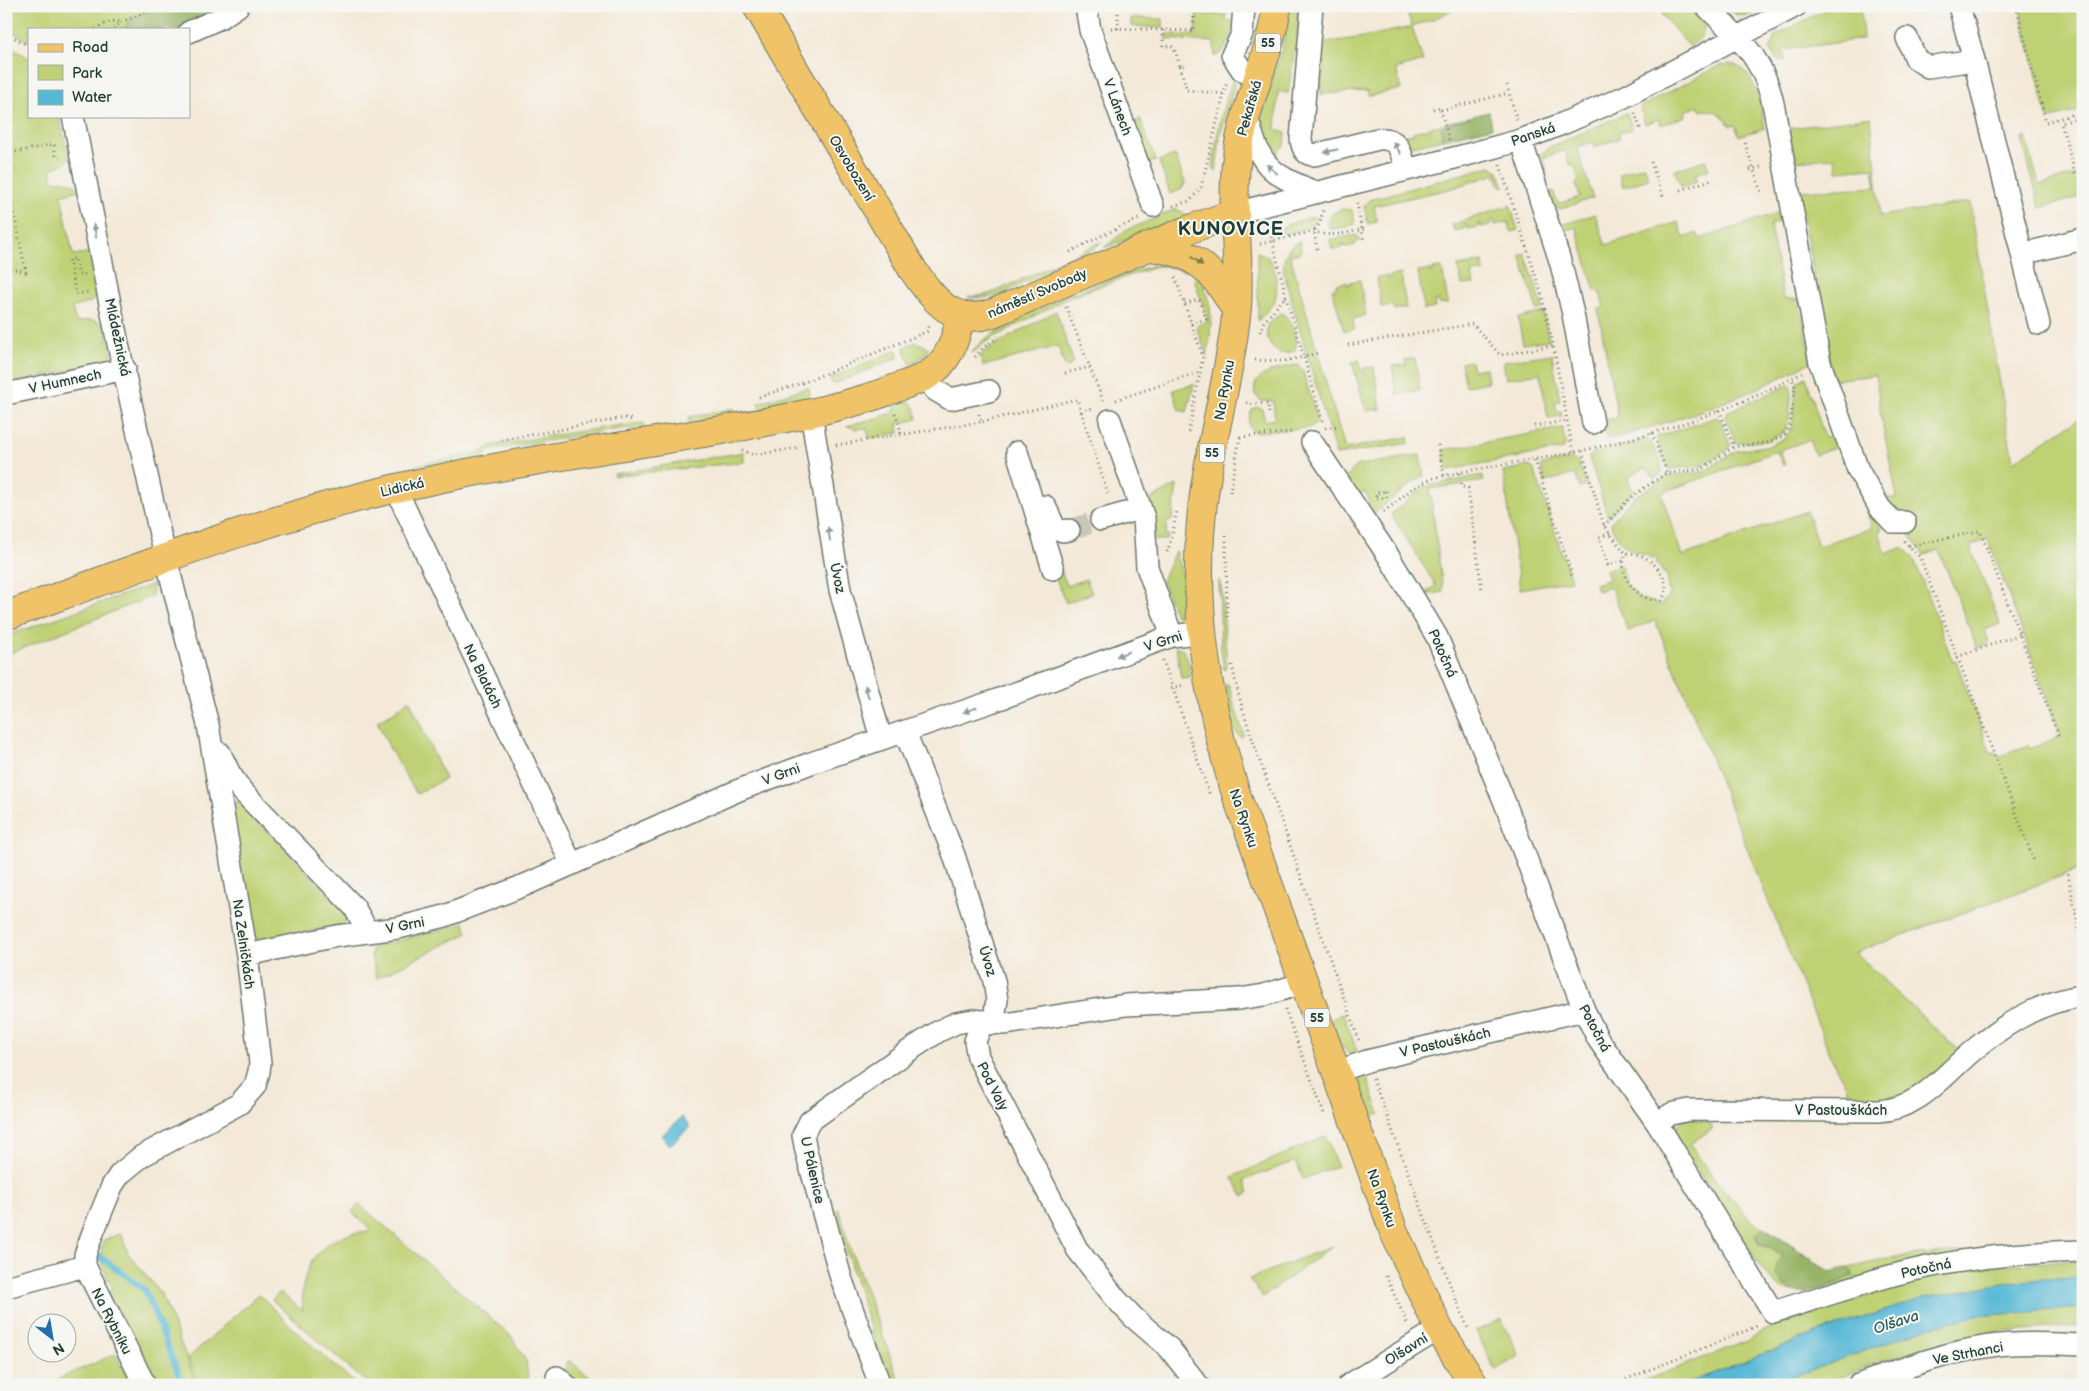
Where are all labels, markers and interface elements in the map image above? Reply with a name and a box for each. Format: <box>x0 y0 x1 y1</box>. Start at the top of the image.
legend <box>28 28 190 118</box>
road number: 55 <box>1256 34 1280 52</box>
text: Road <box>72 38 108 57</box>
text: Park <box>72 64 103 83</box>
street label: V Lánech <box>1099 76 1136 138</box>
street label: Pekařská <box>1233 78 1266 138</box>
text: Water <box>72 88 112 107</box>
street label: Panská <box>1509 119 1558 150</box>
street label: Osvobození <box>825 132 878 205</box>
one-way arrow <box>1393 141 1402 155</box>
one-way arrow <box>1323 147 1338 155</box>
one-way arrow <box>1266 164 1279 175</box>
district label: KUNOVICE <box>1178 218 1284 241</box>
one-way arrow <box>91 223 99 239</box>
one-way arrow <box>1190 256 1204 266</box>
street label: náměstí Svobody <box>985 265 1090 322</box>
street label: Mládežnická <box>101 296 134 378</box>
street label: Na Rynku <box>1211 358 1238 422</box>
street label: V Humnech <box>27 365 103 397</box>
road number: 55 <box>1200 443 1224 462</box>
street label: Lidická <box>378 474 426 501</box>
one-way arrow <box>825 526 833 542</box>
street label: Úvoz <box>826 561 850 595</box>
street label: Potočná <box>1424 626 1461 680</box>
street label: V Grni <box>1142 627 1184 656</box>
street label: Na Blatách <box>460 641 506 712</box>
one-way arrow <box>1115 651 1130 658</box>
one-way arrow <box>863 685 871 700</box>
one-way arrow <box>962 706 977 714</box>
street label: V Grni <box>760 760 802 789</box>
street label: Na Rynku <box>1226 786 1262 850</box>
street label: Na Zelničkách <box>229 898 258 990</box>
street label: V Grni <box>384 913 426 938</box>
street label: Úvoz <box>975 944 1001 979</box>
street label: Potočná <box>1575 1002 1614 1055</box>
road number: 55 <box>1304 1008 1330 1028</box>
street label: V Pastouškách <box>1398 1024 1492 1061</box>
street label: Pod Valy <box>973 1059 1012 1114</box>
street label: V Pastouškách <box>1795 1102 1888 1119</box>
street label: U Pálenice <box>797 1135 828 1205</box>
street label: Na Rynku <box>1363 1167 1400 1230</box>
street label: Potočná <box>1899 1255 1953 1282</box>
street label: Na Rybníku <box>88 1285 136 1357</box>
water label: Olšava <box>1871 1306 1921 1339</box>
north arrow <box>28 1314 78 1364</box>
street label: Olšavní <box>1382 1329 1431 1369</box>
street label: Ve Strhanci <box>1931 1338 2005 1369</box>
text: N <box>50 1339 67 1359</box>

